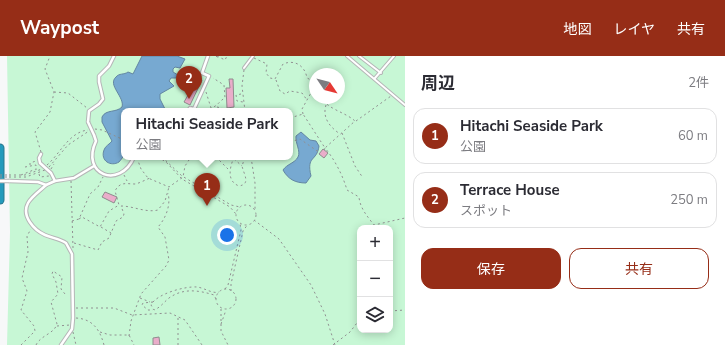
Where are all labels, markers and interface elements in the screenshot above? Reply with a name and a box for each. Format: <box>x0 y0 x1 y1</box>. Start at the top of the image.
text: Waypost <box>20 15 99 41</box>
text: 地図 <box>563 20 591 39</box>
text: レイヤ <box>613 20 655 39</box>
text: 共有 <box>677 20 705 39</box>
pin: 2 <box>176 66 202 99</box>
north arrow <box>309 68 345 104</box>
text: 周辺 <box>421 72 455 95</box>
text: 2件 <box>688 74 709 92</box>
popup <box>121 108 293 160</box>
text: Hitachi Seaside Park <box>136 114 278 134</box>
text: Hitachi Seaside Park <box>460 116 603 136</box>
text: 1 <box>431 127 439 145</box>
text: 60 m <box>678 127 708 145</box>
text: 公園 <box>136 136 162 154</box>
text: 公園 <box>460 138 486 156</box>
pin: 1 <box>194 173 220 206</box>
text: Terrace House <box>460 180 560 200</box>
text: 2 <box>431 191 439 209</box>
text: 250 m <box>670 191 708 209</box>
text: スポット <box>460 202 512 220</box>
your location <box>217 225 237 245</box>
map controls <box>357 225 393 333</box>
button: + <box>357 225 393 261</box>
button: 保存 <box>421 248 561 289</box>
button: 共有 <box>569 248 709 289</box>
button: − <box>357 261 393 297</box>
button: layers <box>357 297 393 333</box>

